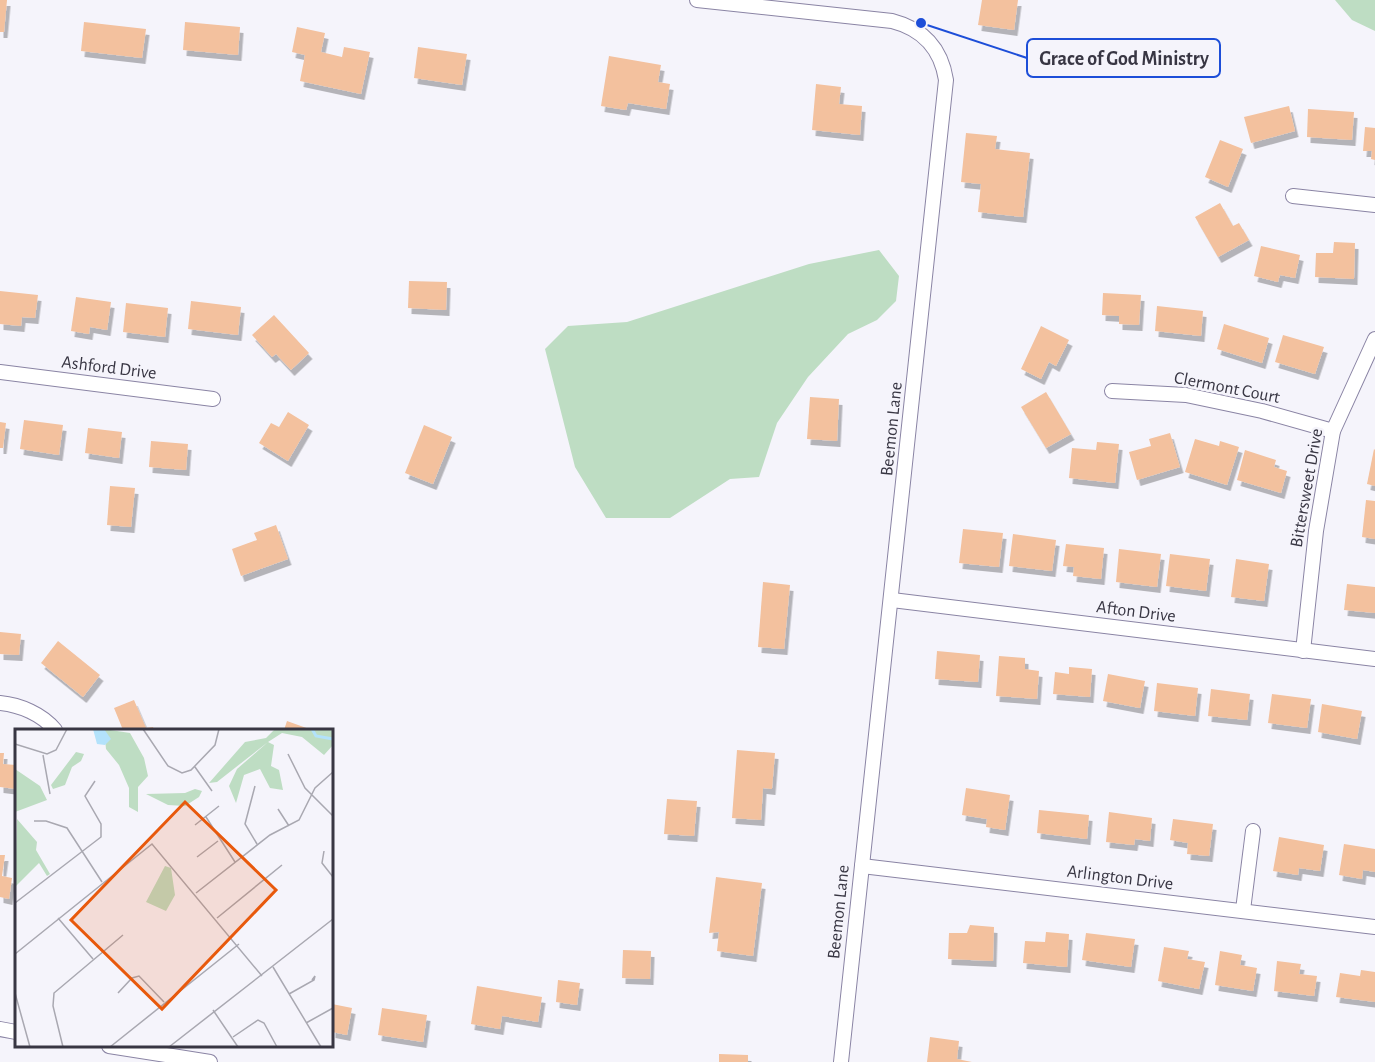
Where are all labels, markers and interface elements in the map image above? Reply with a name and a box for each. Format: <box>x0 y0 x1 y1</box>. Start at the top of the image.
callout: Grace of God Ministry <box>1027 39 1220 77</box>
text: Grace of God Ministry <box>1039 49 1209 69</box>
street label: Ashford Drive <box>60 353 158 383</box>
street label: Clermont Court <box>1173 369 1282 407</box>
street label: Beemon Lane <box>878 381 906 477</box>
street label: Bittersweet Drive <box>1288 427 1326 549</box>
street label: Afton Drive <box>1095 598 1177 626</box>
inset map <box>15 729 333 1047</box>
street label: Arlington Drive <box>1066 863 1174 893</box>
street label: Beemon Lane <box>825 864 853 960</box>

